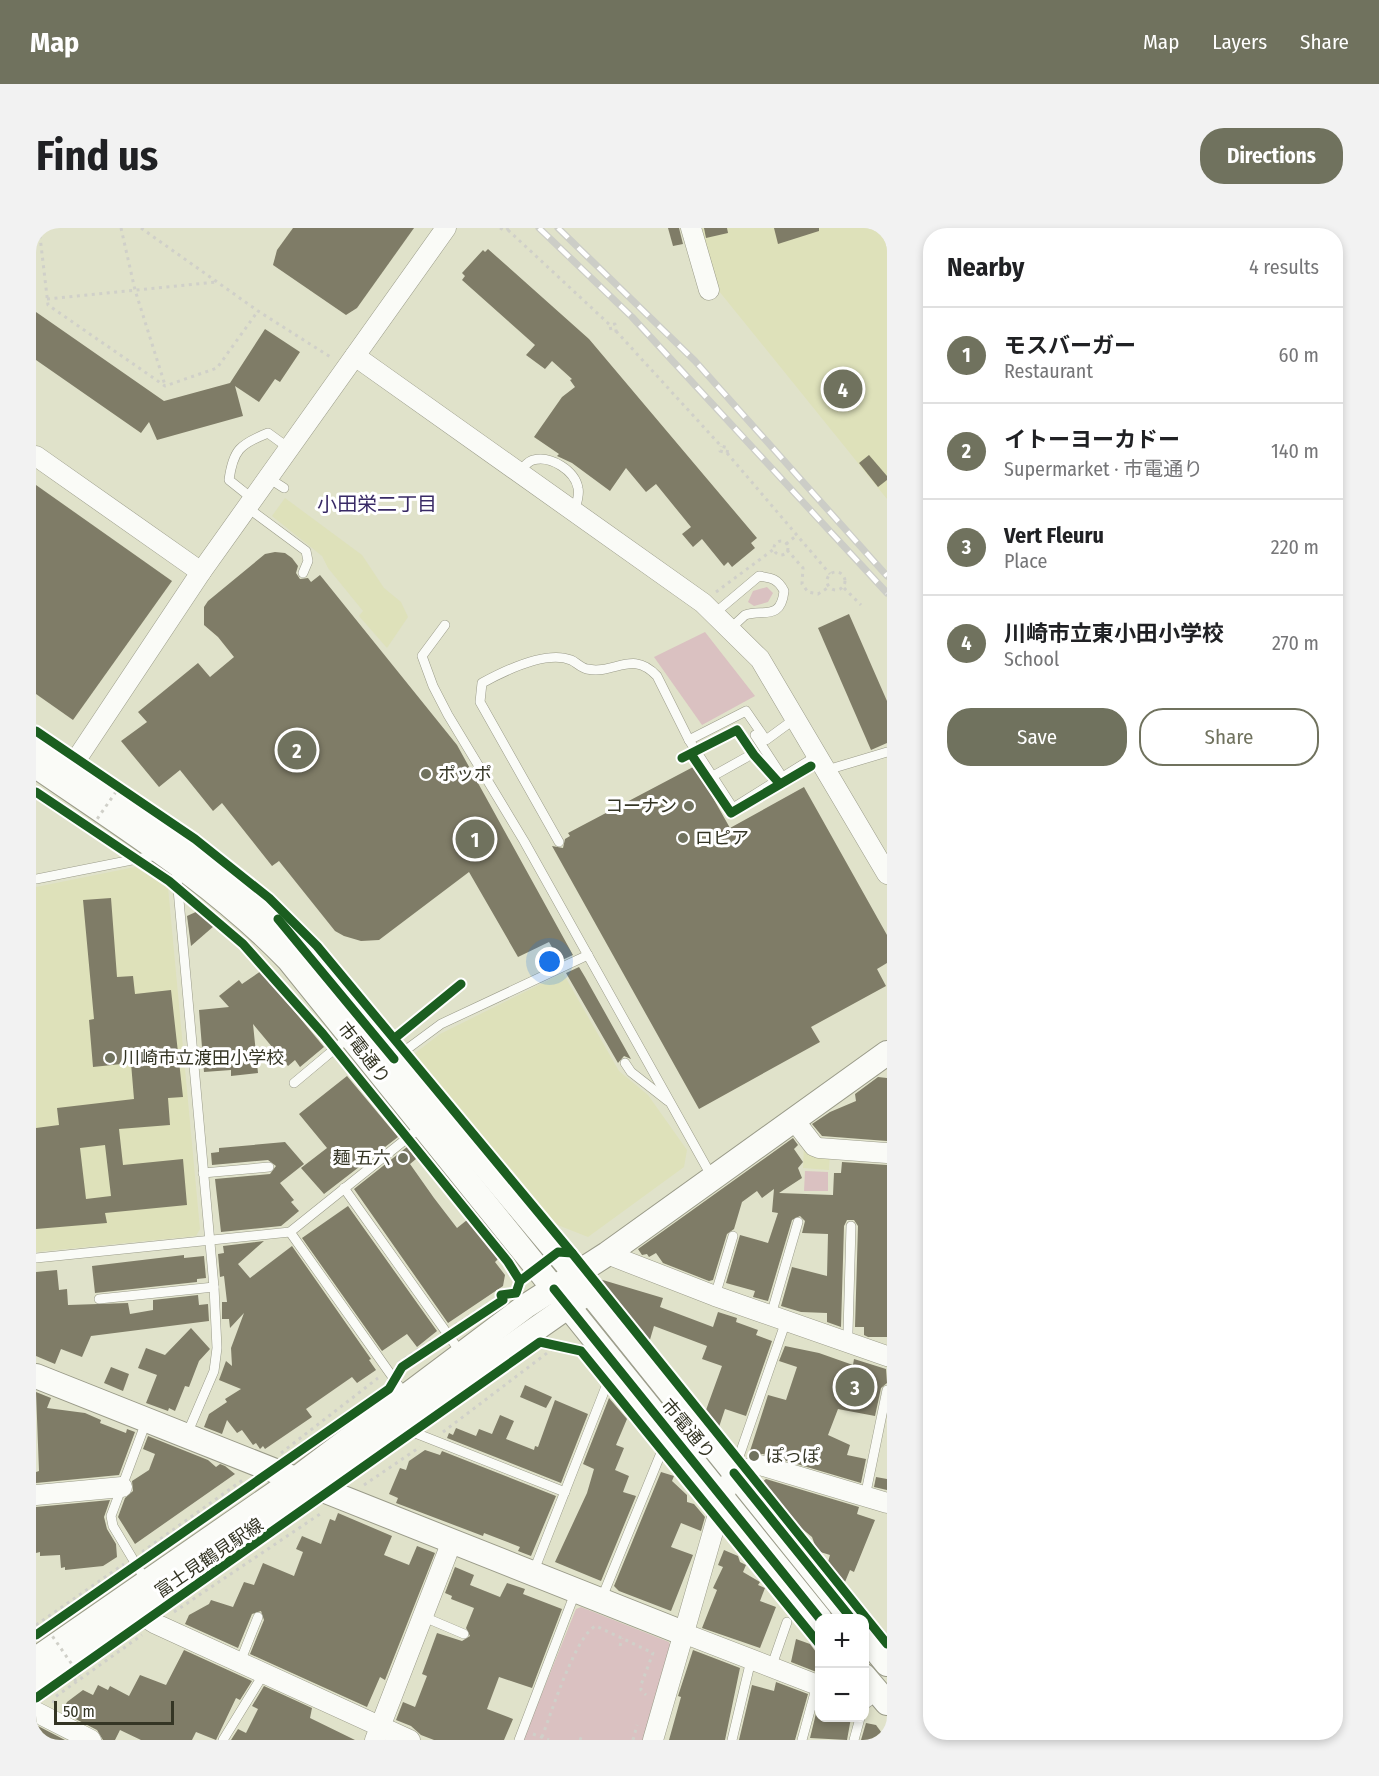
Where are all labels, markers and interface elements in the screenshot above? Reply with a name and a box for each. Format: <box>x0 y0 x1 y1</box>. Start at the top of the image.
text: Map <box>30 26 79 59</box>
text: Map <box>1143 29 1179 55</box>
text: Layers <box>1212 29 1267 55</box>
text: Share <box>1300 29 1349 55</box>
button: Directions <box>1200 128 1343 184</box>
text: Find us <box>36 131 158 181</box>
text: Nearby <box>947 252 1024 283</box>
text: 4 results <box>1249 255 1319 279</box>
text: モスバーガー <box>1004 332 1136 359</box>
text: 1 <box>962 343 971 367</box>
text: 60 m <box>1279 343 1319 367</box>
text: Restaurant <box>1004 359 1093 383</box>
pin: 4 <box>824 366 862 412</box>
text: イトーヨーカドー <box>1004 426 1180 453</box>
text: 2 <box>962 439 971 463</box>
text: 140 m <box>1271 439 1319 463</box>
text: Supermarket · 市電通り <box>1004 457 1203 481</box>
district label: 小田栄二丁目 <box>317 492 437 516</box>
text: Vert Fleuru <box>1004 522 1104 549</box>
text: 3 <box>962 535 971 559</box>
text: 220 m <box>1271 535 1319 559</box>
text: Place <box>1004 549 1047 573</box>
text: 川崎市立東小田小学校 <box>1004 620 1224 647</box>
text: 4 <box>961 631 972 655</box>
text: 270 m <box>1272 631 1319 655</box>
text: School <box>1004 647 1059 671</box>
button: Save <box>947 708 1127 766</box>
button: Share <box>1139 708 1319 766</box>
pin: 2 <box>278 728 316 772</box>
place label: ポッポ <box>438 763 492 785</box>
marker: ポッポ <box>419 767 433 781</box>
place label: コーナン <box>605 795 677 817</box>
marker: コーナン <box>682 799 696 813</box>
pin: 1 <box>456 816 494 862</box>
place label: ロピア <box>695 827 749 849</box>
marker: ロピア <box>676 831 690 845</box>
your location <box>535 947 564 976</box>
street label: 市電通り <box>333 1018 395 1088</box>
place label: 川崎市立渡田小学校 <box>122 1047 284 1069</box>
marker: 川崎市立渡田小学校 <box>103 1051 117 1065</box>
place label: 麺 五六 <box>333 1147 391 1169</box>
marker: 麺 五六 <box>396 1151 410 1165</box>
pin: 3 <box>836 1364 874 1410</box>
street label: 市電通り <box>656 1394 720 1464</box>
place label: ぽっぽ <box>766 1445 820 1467</box>
marker: ぽっぽ <box>747 1449 761 1463</box>
street label: 富士見鶴見駅線 <box>151 1514 267 1602</box>
map controls <box>815 1614 869 1722</box>
button: + <box>815 1614 869 1668</box>
button: − <box>815 1668 869 1722</box>
scale bar <box>54 1698 174 1726</box>
text: 50 m <box>63 1702 95 1721</box>

